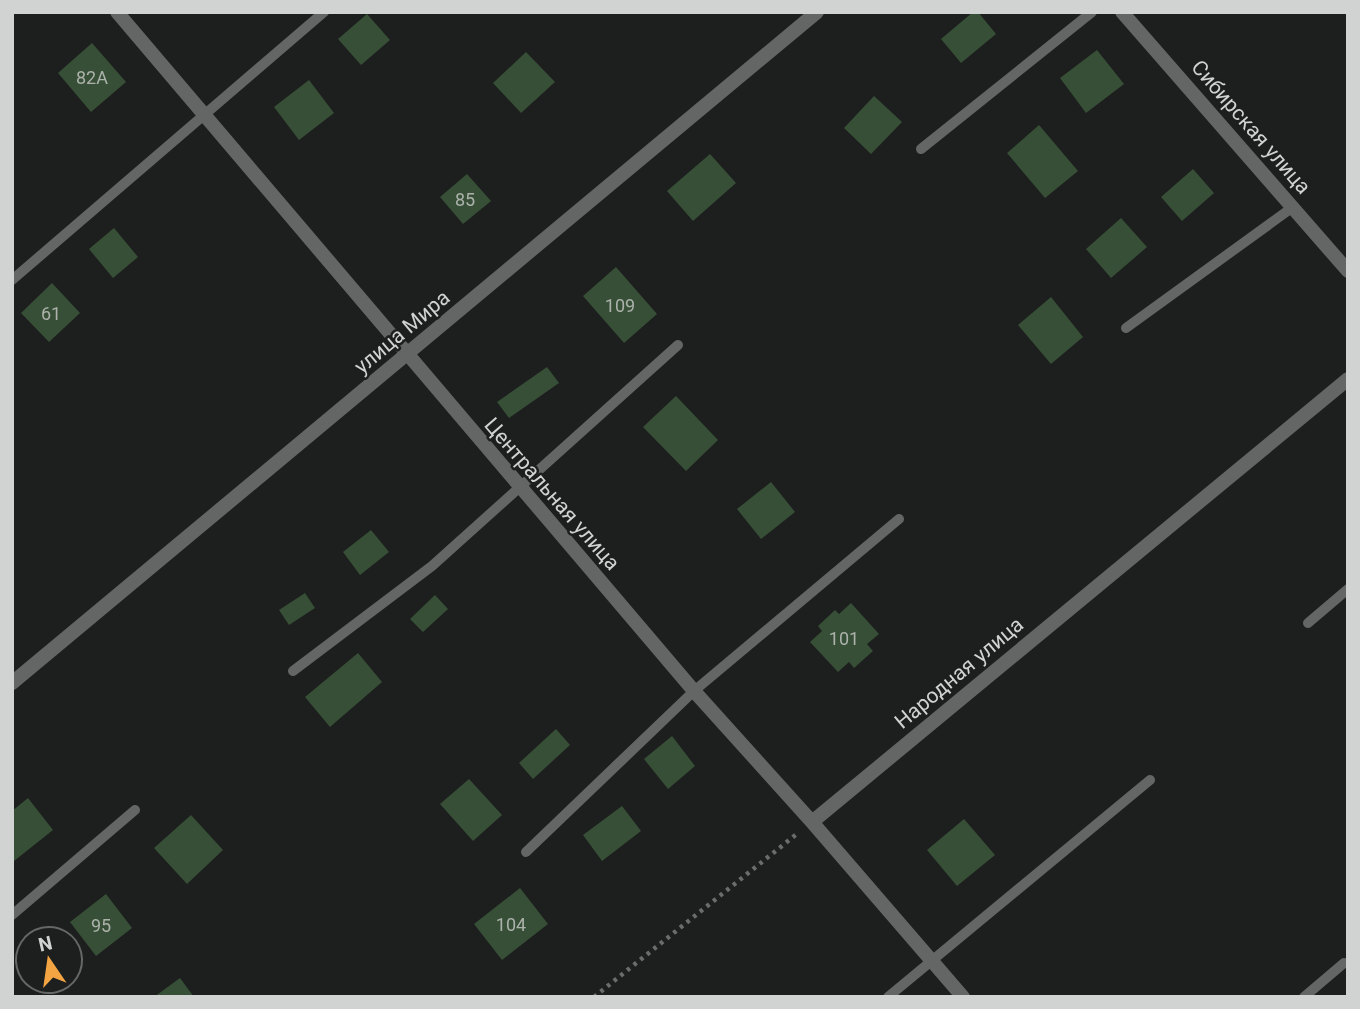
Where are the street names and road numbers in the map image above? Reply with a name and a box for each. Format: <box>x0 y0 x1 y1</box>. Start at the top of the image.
street label: Сибирская улица <box>1186 55 1316 199</box>
street label: улица Мира <box>350 285 454 379</box>
street label: Центральная улица <box>480 413 624 575</box>
street label: Народная улица <box>890 612 1028 734</box>

